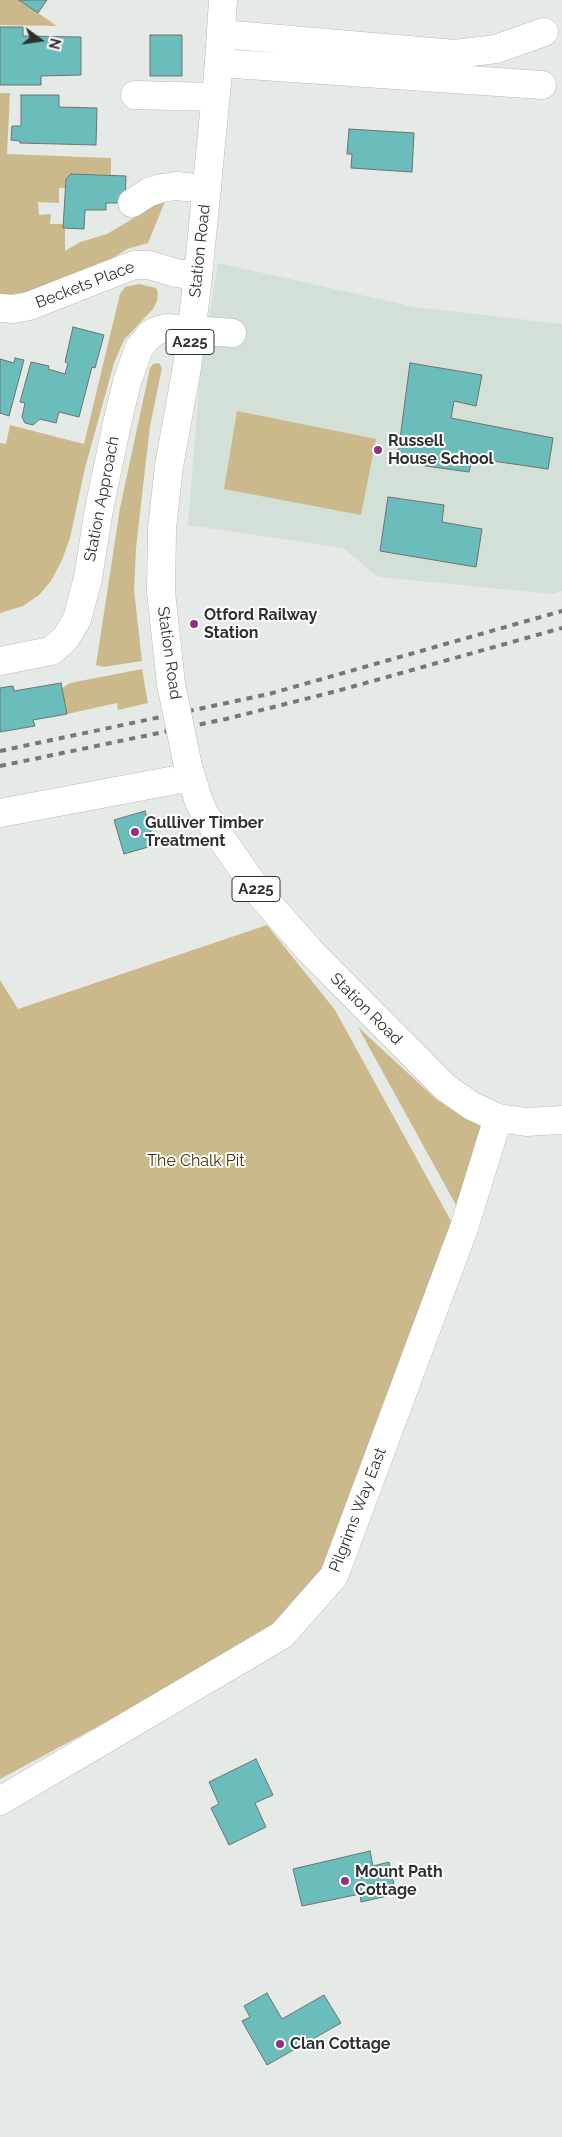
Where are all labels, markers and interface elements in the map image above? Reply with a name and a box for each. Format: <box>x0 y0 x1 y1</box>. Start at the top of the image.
north arrow <box>15 15 65 65</box>
text: N <box>45 37 64 51</box>
street label: Station Road <box>186 203 214 299</box>
street label: Beckets Place <box>33 257 137 313</box>
road number: A225 <box>166 330 214 354</box>
place label: Russell House School <box>388 431 494 469</box>
street label: Station Approach <box>80 435 124 563</box>
marker: Russell House School <box>372 444 384 456</box>
street label: Station Road <box>153 605 185 701</box>
place label: Otford Railway Station <box>204 605 317 643</box>
marker: Otford Railway Station <box>188 618 200 630</box>
place label: Gulliver Timber Treatment <box>145 813 264 851</box>
marker: Gulliver Timber Treatment <box>129 826 141 838</box>
road number: A225 <box>232 876 280 902</box>
street label: Station Road <box>326 969 406 1049</box>
park label: The Chalk Pit <box>147 1151 245 1171</box>
street label: Pilgrims Way East <box>325 1445 391 1575</box>
place label: Mount Path Cottage <box>355 1862 443 1900</box>
marker: Mount Path Cottage <box>339 1875 351 1887</box>
place label: Clan Cottage <box>290 2034 390 2054</box>
marker: Clan Cottage <box>274 2038 286 2050</box>

